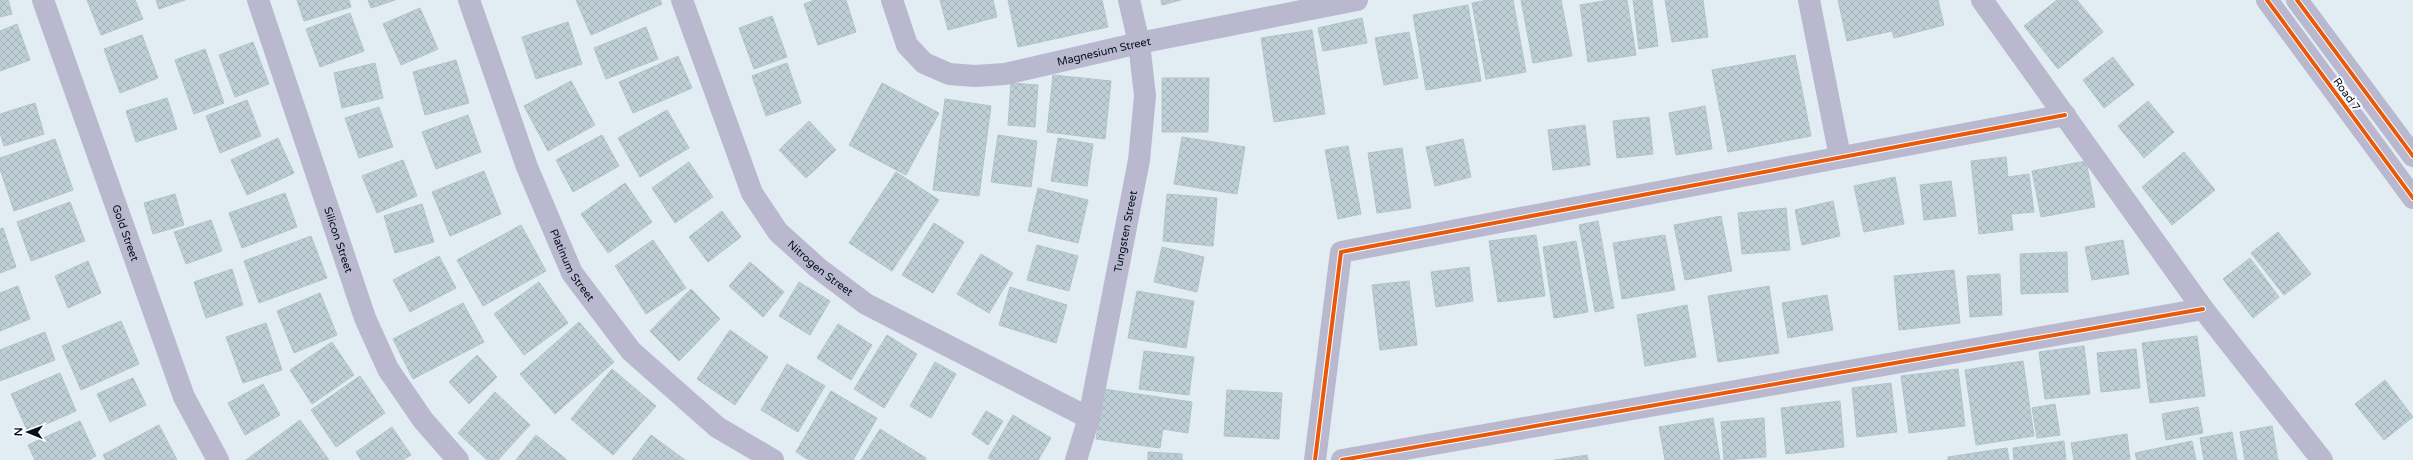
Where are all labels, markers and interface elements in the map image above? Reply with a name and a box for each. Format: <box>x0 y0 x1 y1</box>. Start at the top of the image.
street label: Magnesium Street <box>1056 35 1152 69</box>
street label: Road 7 <box>2330 75 2363 113</box>
street label: Tungsten Street <box>1111 190 1140 274</box>
street label: Gold Street <box>109 203 141 263</box>
street label: Silicon Street <box>321 205 355 274</box>
street label: Platinum Street <box>547 227 597 304</box>
street label: Nitrogen Street <box>785 238 855 299</box>
north arrow <box>8 412 48 452</box>
text: N <box>12 427 25 436</box>

